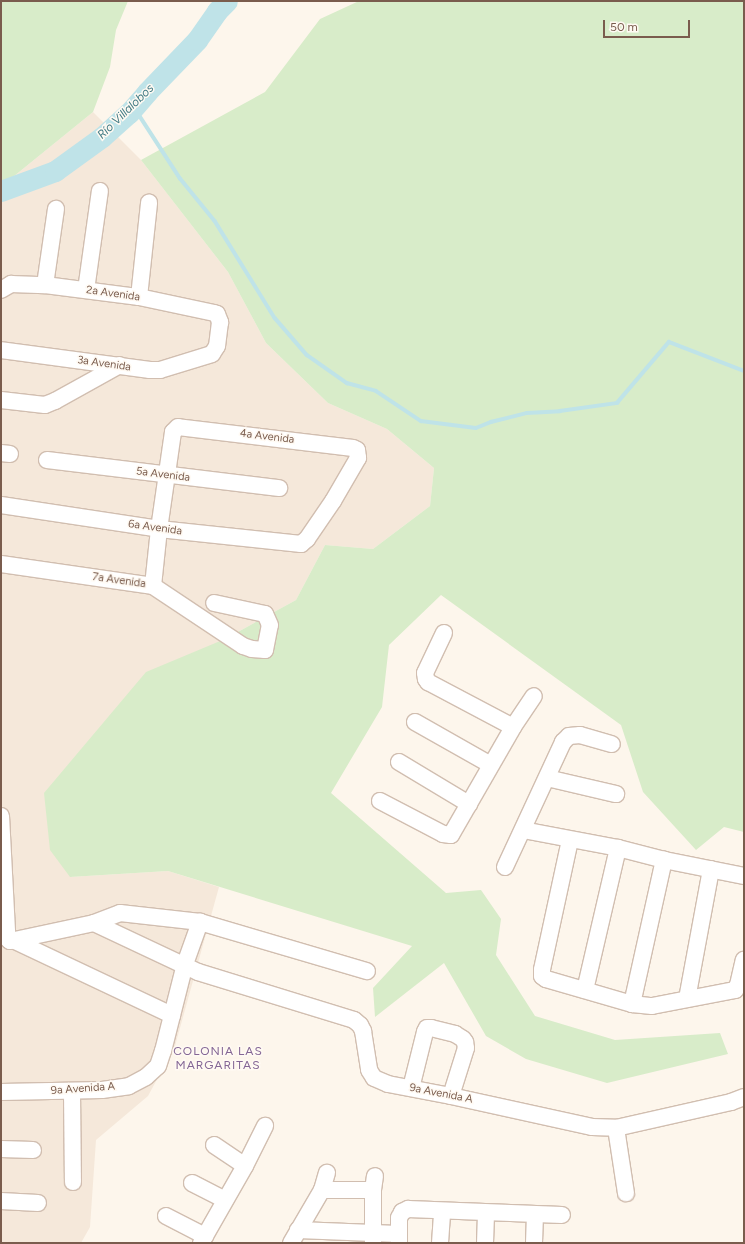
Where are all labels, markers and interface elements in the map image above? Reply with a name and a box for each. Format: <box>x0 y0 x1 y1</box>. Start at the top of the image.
scale bar <box>605 12 692 38</box>
text: 50 m <box>610 20 638 34</box>
water label: Río Villalobos <box>95 81 157 143</box>
street label: 2a Avenida <box>85 284 141 304</box>
street label: 3a Avenida <box>76 354 132 374</box>
street label: 4a Avenida <box>239 427 295 447</box>
street label: 5a Avenida <box>135 465 191 485</box>
street label: 6a Avenida <box>127 518 183 538</box>
street label: 7a Avenida <box>91 571 147 591</box>
district label: COLONIA LAS MARGARITAS <box>173 1045 263 1073</box>
street label: 9a Avenida A <box>50 1080 116 1098</box>
street label: 9a Avenida A <box>408 1081 474 1107</box>

